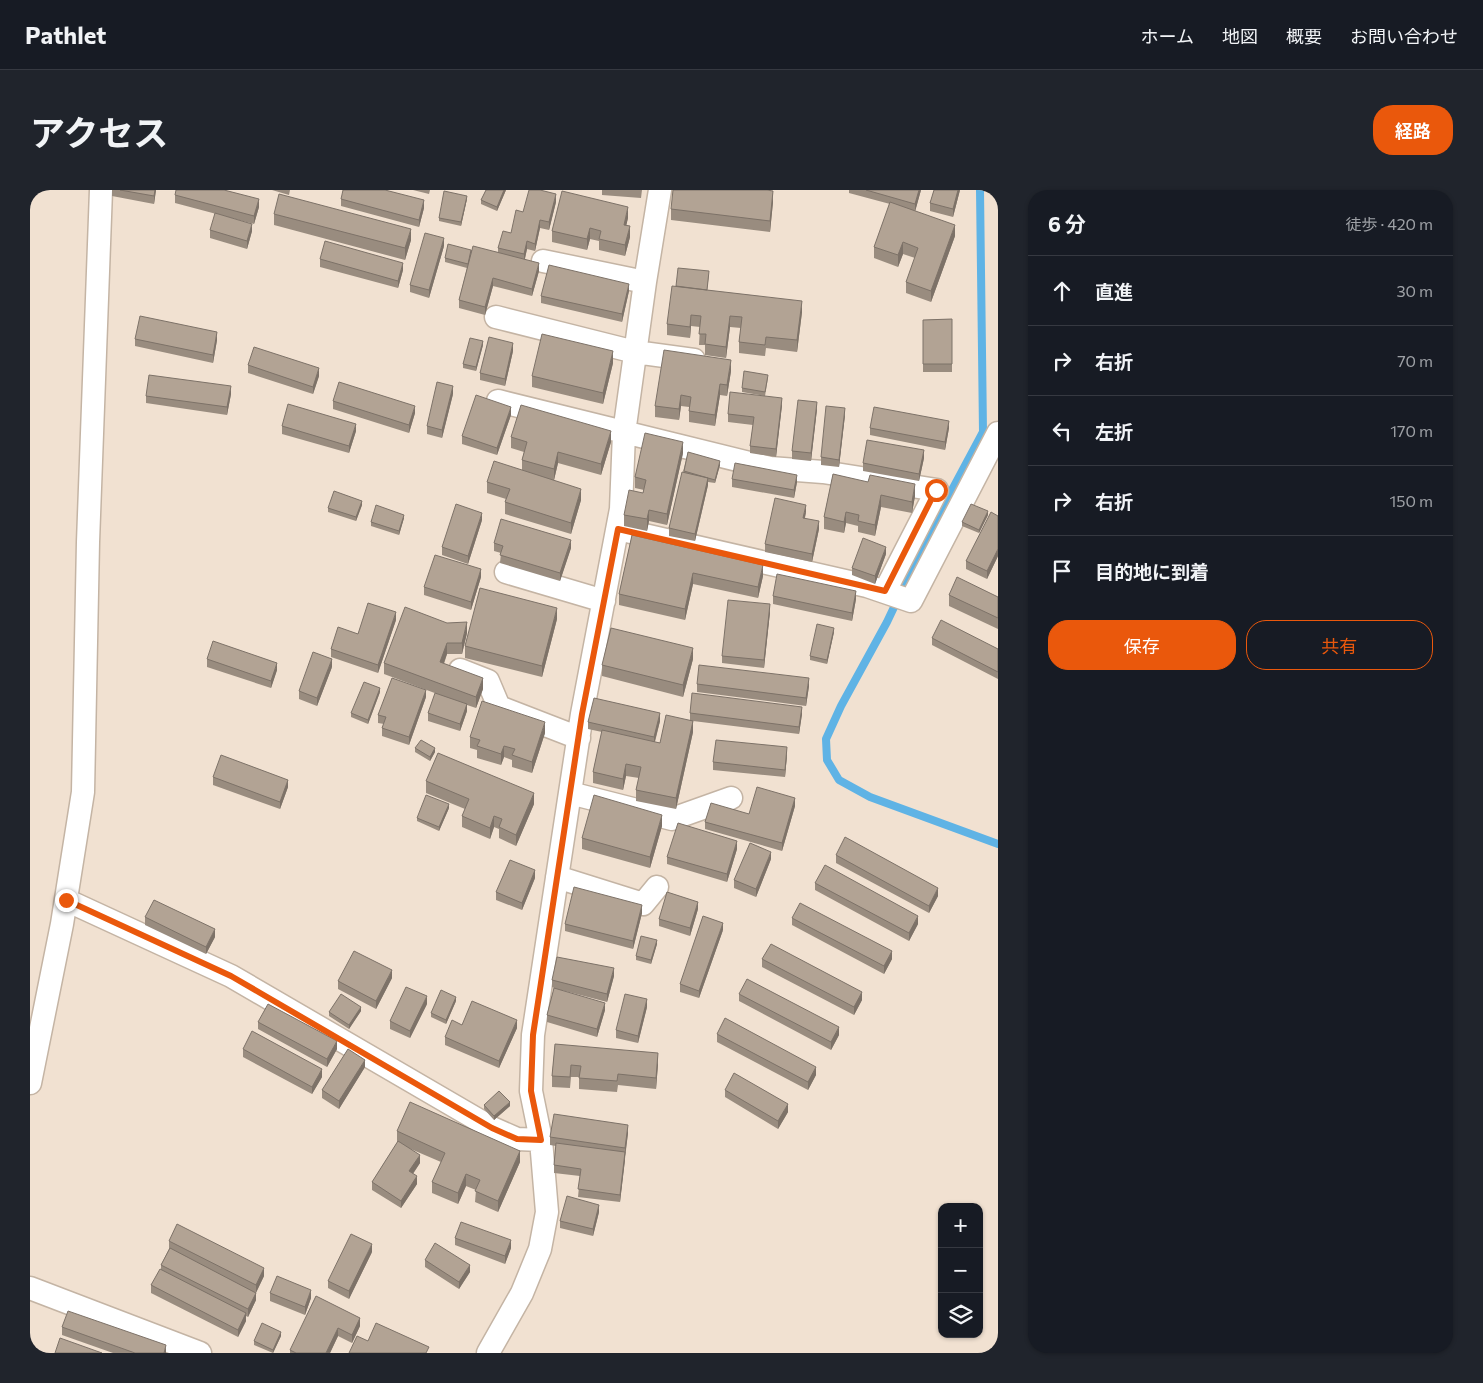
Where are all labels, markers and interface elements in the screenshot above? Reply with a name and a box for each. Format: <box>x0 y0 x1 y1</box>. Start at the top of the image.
text: Pathlet <box>25 20 106 49</box>
text: ホーム <box>1141 25 1194 47</box>
text: 地図 <box>1222 25 1258 47</box>
text: 概要 <box>1286 25 1322 47</box>
text: お問い合わせ <box>1350 25 1458 47</box>
button: 経路 <box>1373 105 1453 155</box>
text: アクセス <box>30 110 168 153</box>
text: 6 分 <box>1048 211 1086 236</box>
text: 徒歩 · 420 m <box>1345 214 1433 233</box>
icon: ahead <box>1048 277 1076 305</box>
text: 直進 <box>1095 280 1133 303</box>
text: 30 m <box>1396 281 1433 300</box>
icon: right <box>1048 347 1076 375</box>
text: 右折 <box>1095 350 1133 373</box>
text: 70 m <box>1397 351 1433 370</box>
icon: left <box>1048 417 1076 445</box>
text: 左折 <box>1095 420 1133 443</box>
text: 170 m <box>1390 421 1433 440</box>
route start <box>925 479 948 502</box>
icon: right <box>1048 487 1076 515</box>
text: 右折 <box>1095 490 1133 513</box>
text: 150 m <box>1390 491 1433 510</box>
icon: arrive <box>1048 557 1076 585</box>
text: 目的地に到着 <box>1095 560 1209 583</box>
button: 保存 <box>1048 620 1236 670</box>
button: 共有 <box>1246 620 1433 670</box>
route end <box>55 889 78 912</box>
map controls <box>938 1203 983 1338</box>
button: + <box>938 1203 983 1248</box>
button: − <box>938 1248 983 1293</box>
button: layers <box>938 1293 983 1338</box>

